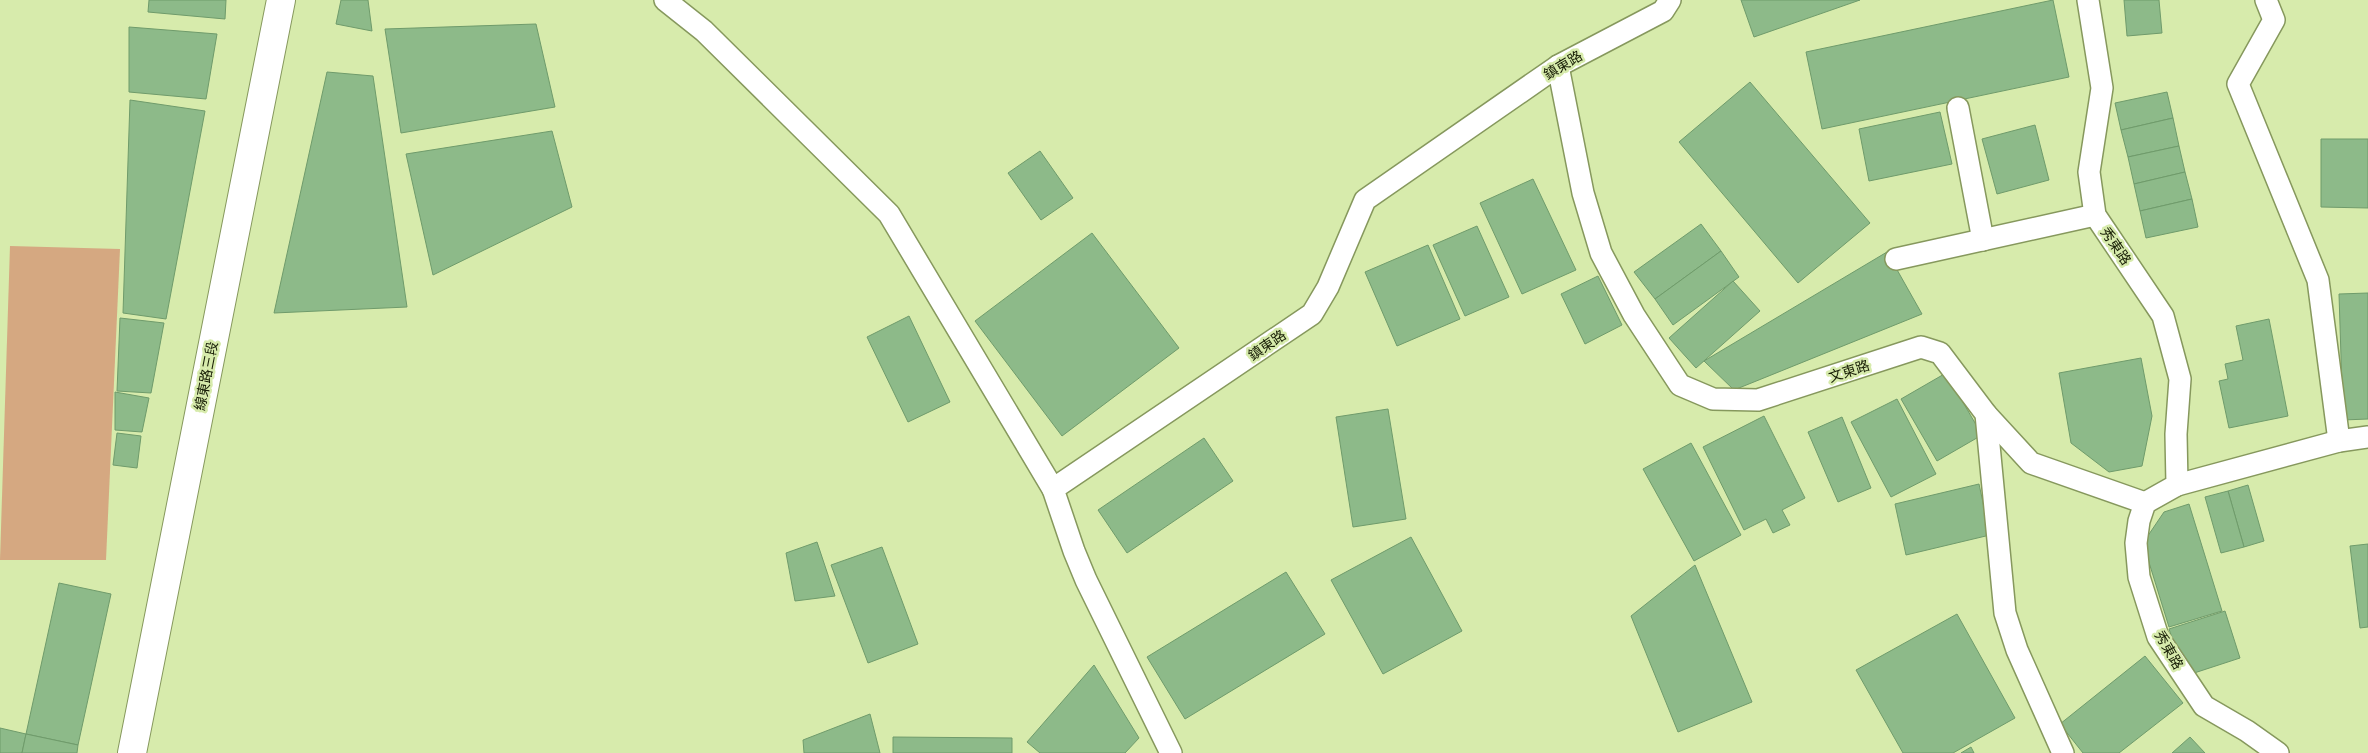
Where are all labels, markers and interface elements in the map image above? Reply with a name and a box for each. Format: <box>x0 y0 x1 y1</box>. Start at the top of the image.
street label: 鎮東路 <box>1541 47 1585 83</box>
street label: 秀東路 <box>2098 224 2134 268</box>
street label: 鎮東路 <box>1245 327 1289 363</box>
street label: 線東路三段 <box>191 340 221 412</box>
street label: 文東路 <box>1827 357 1871 385</box>
street label: 秀東路 <box>2152 628 2186 672</box>

